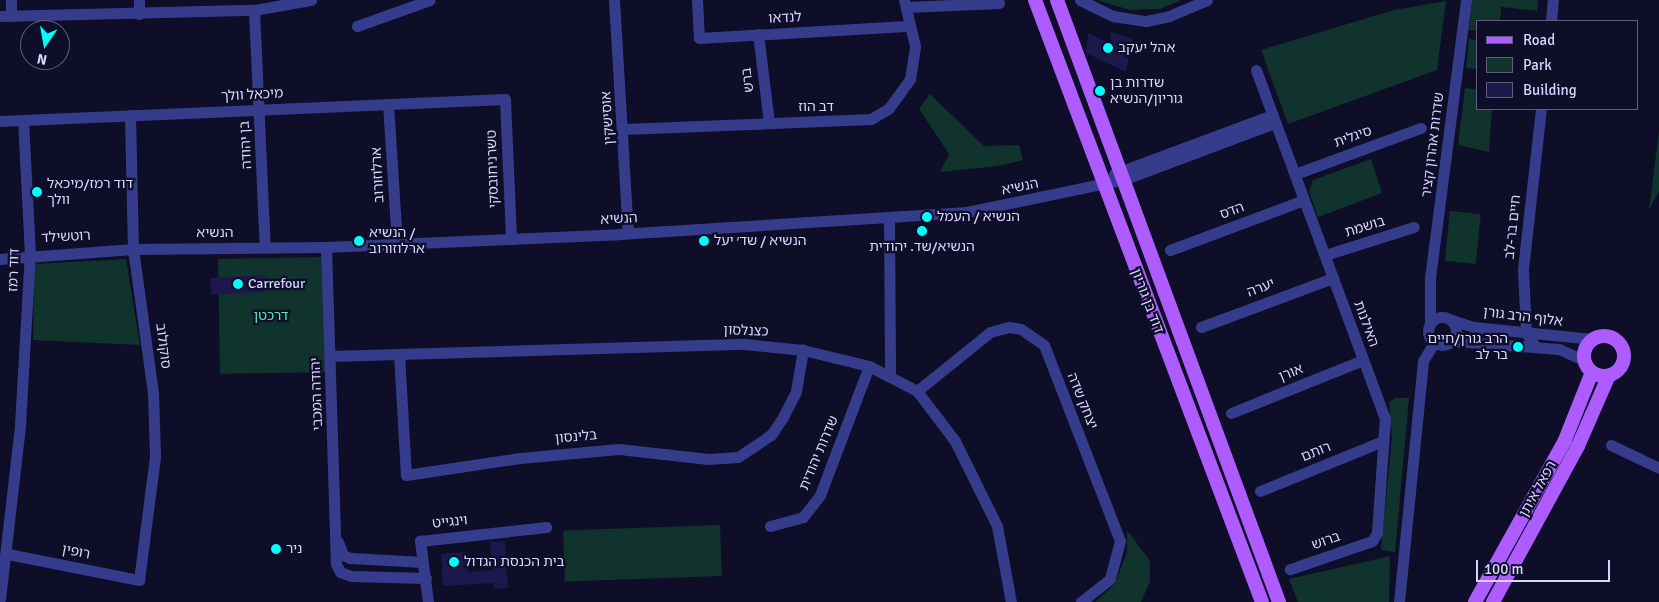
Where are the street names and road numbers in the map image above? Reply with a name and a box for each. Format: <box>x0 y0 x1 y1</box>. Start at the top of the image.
street label: לנדאו <box>768 9 802 27</box>
street label: ברש <box>738 66 758 94</box>
street label: מיכאל וולך <box>220 85 284 105</box>
street label: אוסישקין <box>598 91 618 145</box>
street label: שדרות אהרון קציר <box>1418 91 1448 199</box>
street label: דב הוז <box>798 99 834 115</box>
street label: בן יהודה <box>236 120 256 170</box>
street label: סיגלית <box>1332 122 1374 152</box>
street label: טשרניחובסקי <box>483 130 503 208</box>
street label: ארלוזורוב <box>368 147 388 203</box>
street label: הנשיא <box>1000 175 1040 199</box>
street label: חיים בר-לב <box>1501 194 1525 260</box>
street label: הדס <box>1217 199 1247 223</box>
street label: הנשיא <box>600 210 638 228</box>
street label: בושמת <box>1343 213 1387 241</box>
street label: הנשיא <box>196 225 234 241</box>
street label: רוטשילד <box>41 227 91 247</box>
street label: דוד רמז <box>5 248 23 292</box>
street label: דוד בן גוריון <box>1127 266 1167 336</box>
street label: יערה <box>1245 275 1277 301</box>
street label: האילנות <box>1350 299 1382 349</box>
street label: אלוף הרב גורן <box>1482 304 1564 330</box>
street label: סוקולוב <box>152 322 174 370</box>
street label: כצנלסון <box>723 322 769 340</box>
street label: יהודה המכבי <box>307 357 327 431</box>
street label: אורן <box>1276 361 1306 385</box>
street label: יצחק שדה <box>1063 370 1101 432</box>
street label: שדרות יהודית <box>796 413 842 493</box>
street label: בלינסון <box>554 427 598 447</box>
street label: רותם <box>1299 438 1333 466</box>
street label: רפאל איתן <box>1516 458 1560 520</box>
street label: וינגייט <box>431 512 469 532</box>
street label: ברוש <box>1309 528 1343 554</box>
street label: רופין <box>60 541 92 563</box>

